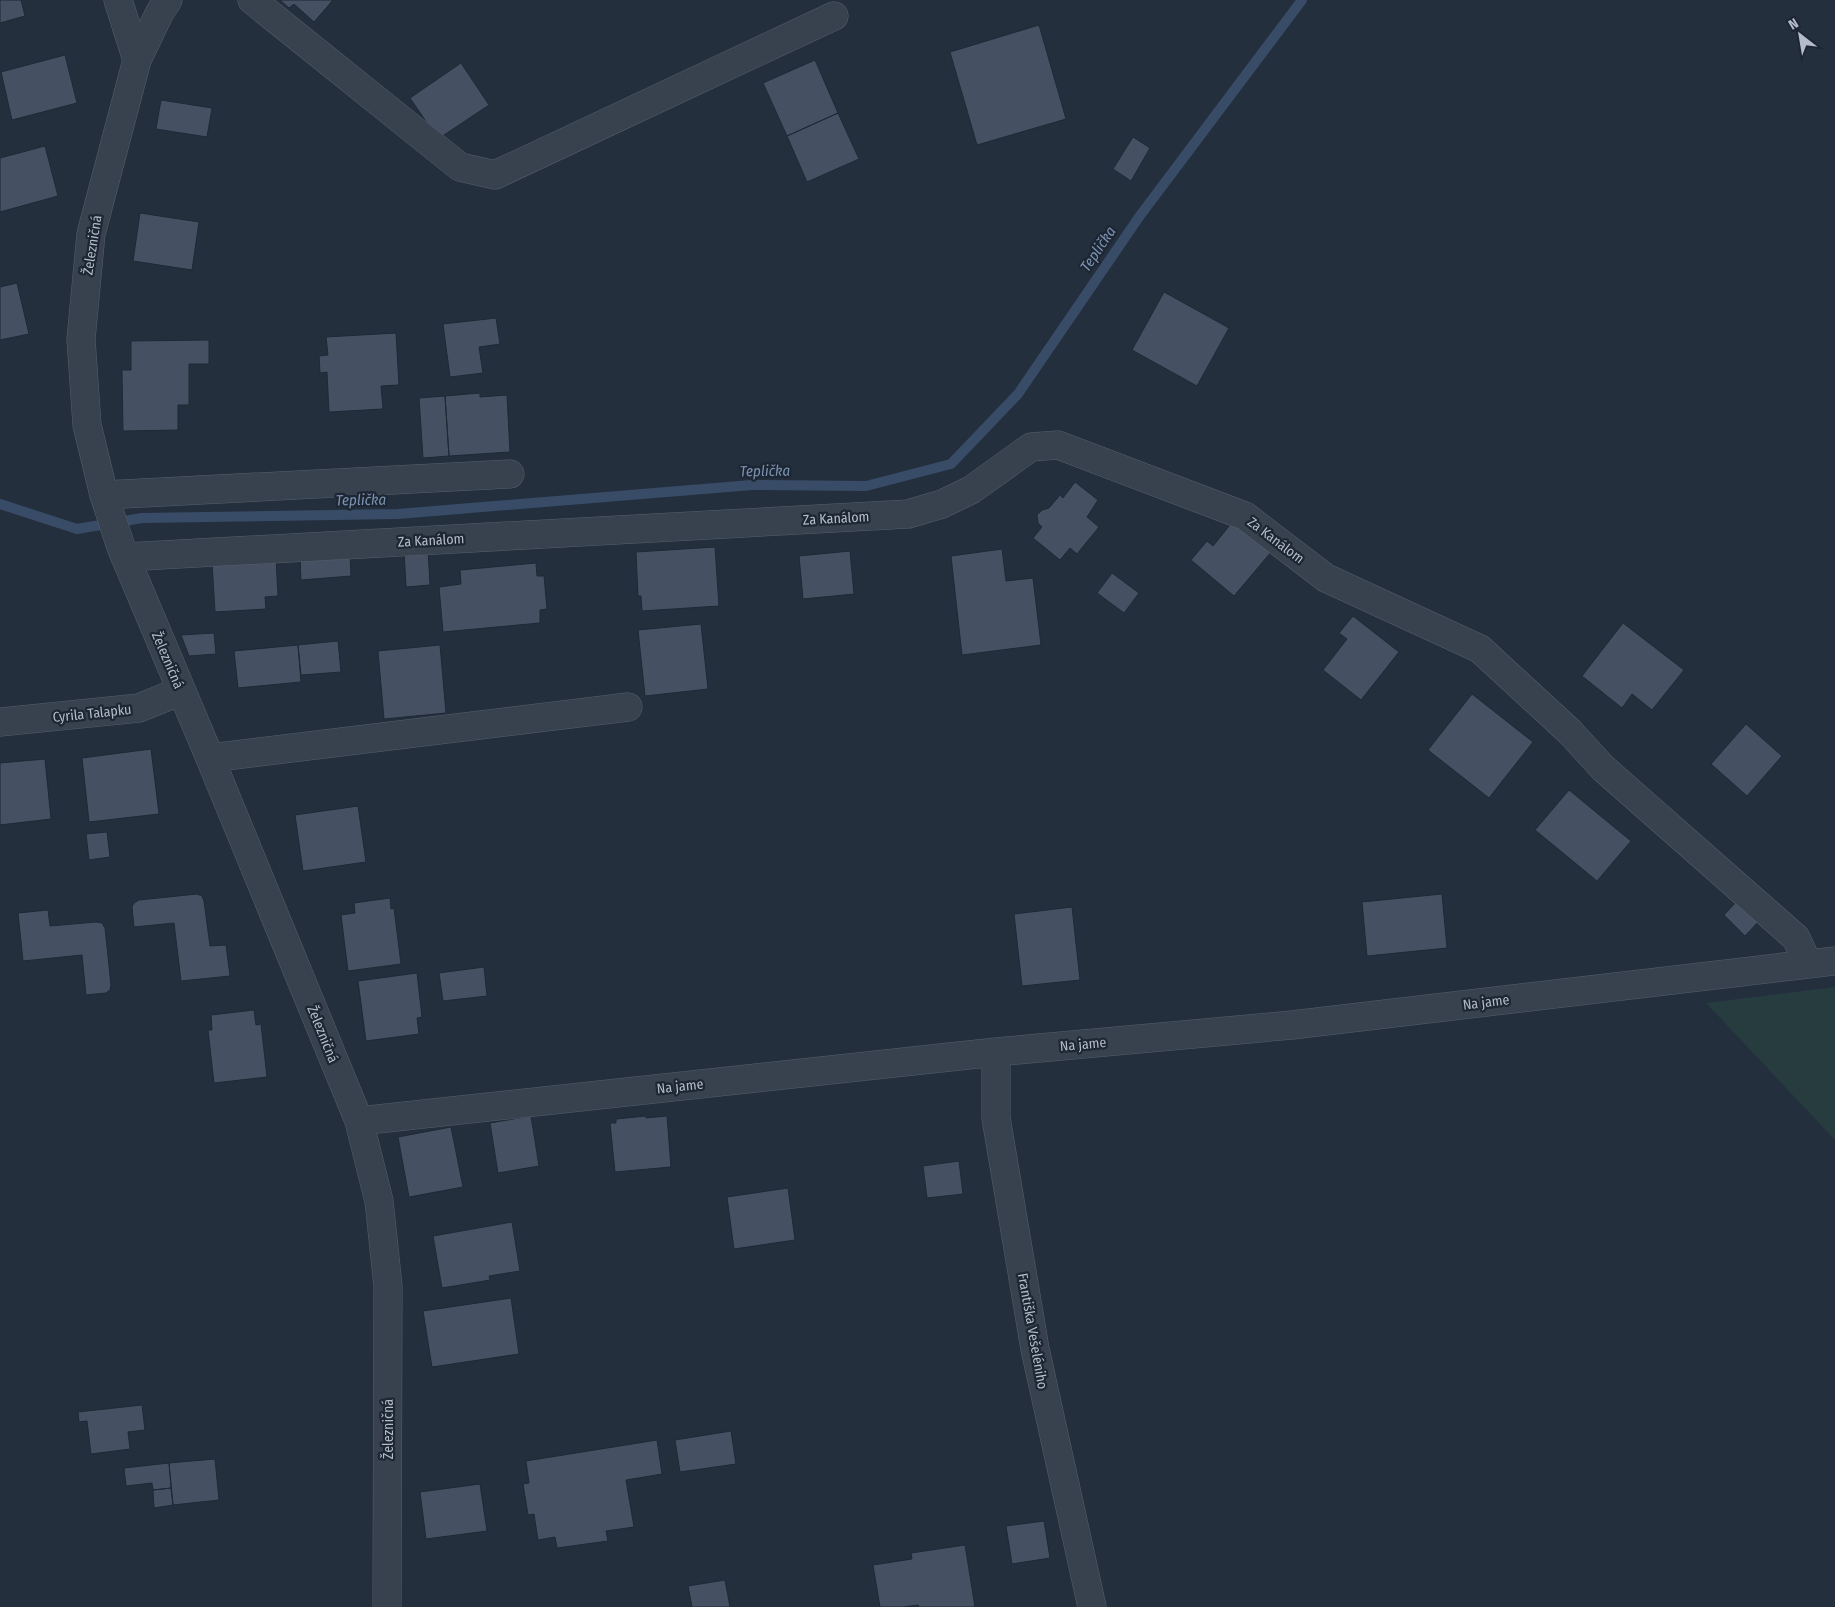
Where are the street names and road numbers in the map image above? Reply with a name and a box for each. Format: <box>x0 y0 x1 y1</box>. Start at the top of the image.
street label: Železničná <box>78 214 106 276</box>
street label: Za Kanálom <box>802 508 870 529</box>
street label: Za Kanálom <box>1244 514 1307 567</box>
street label: Za Kanálom <box>397 530 465 551</box>
street label: Železničná <box>148 629 188 691</box>
street label: Cyrila Talapku <box>52 701 132 726</box>
street label: Na jame <box>1462 991 1510 1014</box>
street label: Železničná <box>303 1003 343 1065</box>
street label: Na jame <box>1059 1034 1107 1055</box>
street label: Na jame <box>656 1076 704 1097</box>
street label: Františka Vešeléniho <box>1014 1272 1051 1390</box>
street label: Železničná <box>379 1399 397 1459</box>

